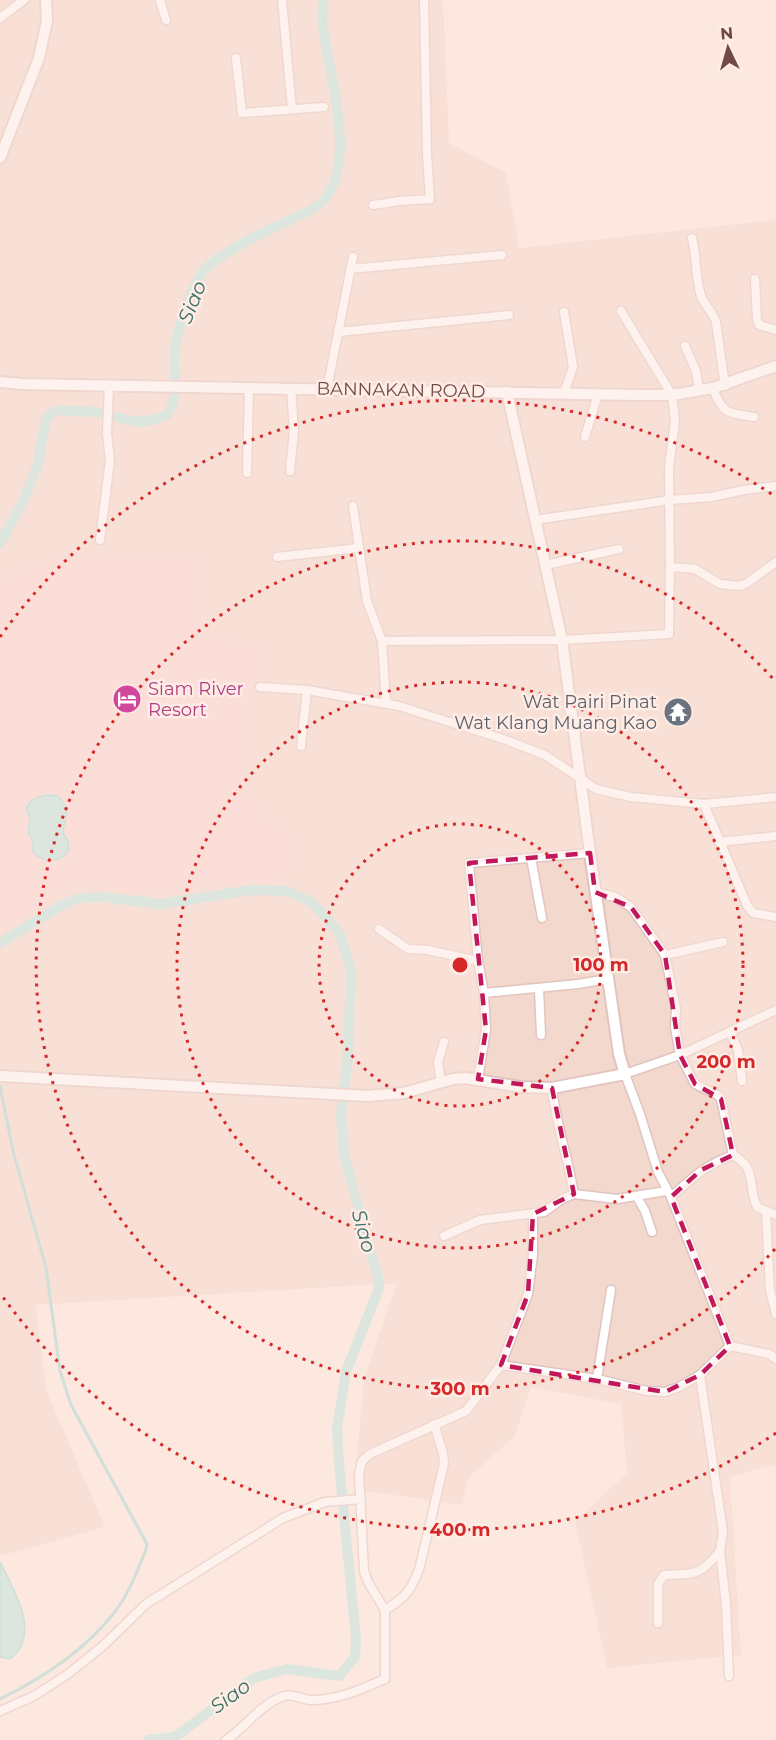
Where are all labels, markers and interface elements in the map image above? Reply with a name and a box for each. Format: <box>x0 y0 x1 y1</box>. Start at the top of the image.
north arrow <box>698 18 758 78</box>
text: N <box>719 24 734 44</box>
water label: Siao <box>173 277 211 327</box>
street label: BANNAKAN ROAD <box>316 378 486 402</box>
place label: Siam River Resort <box>148 678 244 721</box>
hotel icon: Siam River Resort <box>111 683 143 715</box>
place label: Wat Pairi Pinat Wat Klang Muang Kao <box>454 691 657 734</box>
temple icon: Wat Pairi Pinat Wat Klang Muang Kao <box>662 696 694 728</box>
text: 100 m <box>573 954 629 976</box>
centre of rings <box>450 955 470 975</box>
text: 200 m <box>696 1051 756 1073</box>
water label: Siao <box>347 1207 381 1255</box>
text: 300 m <box>429 1378 490 1400</box>
text: 400 m <box>430 1519 490 1541</box>
water label: Siao <box>205 1673 255 1719</box>

